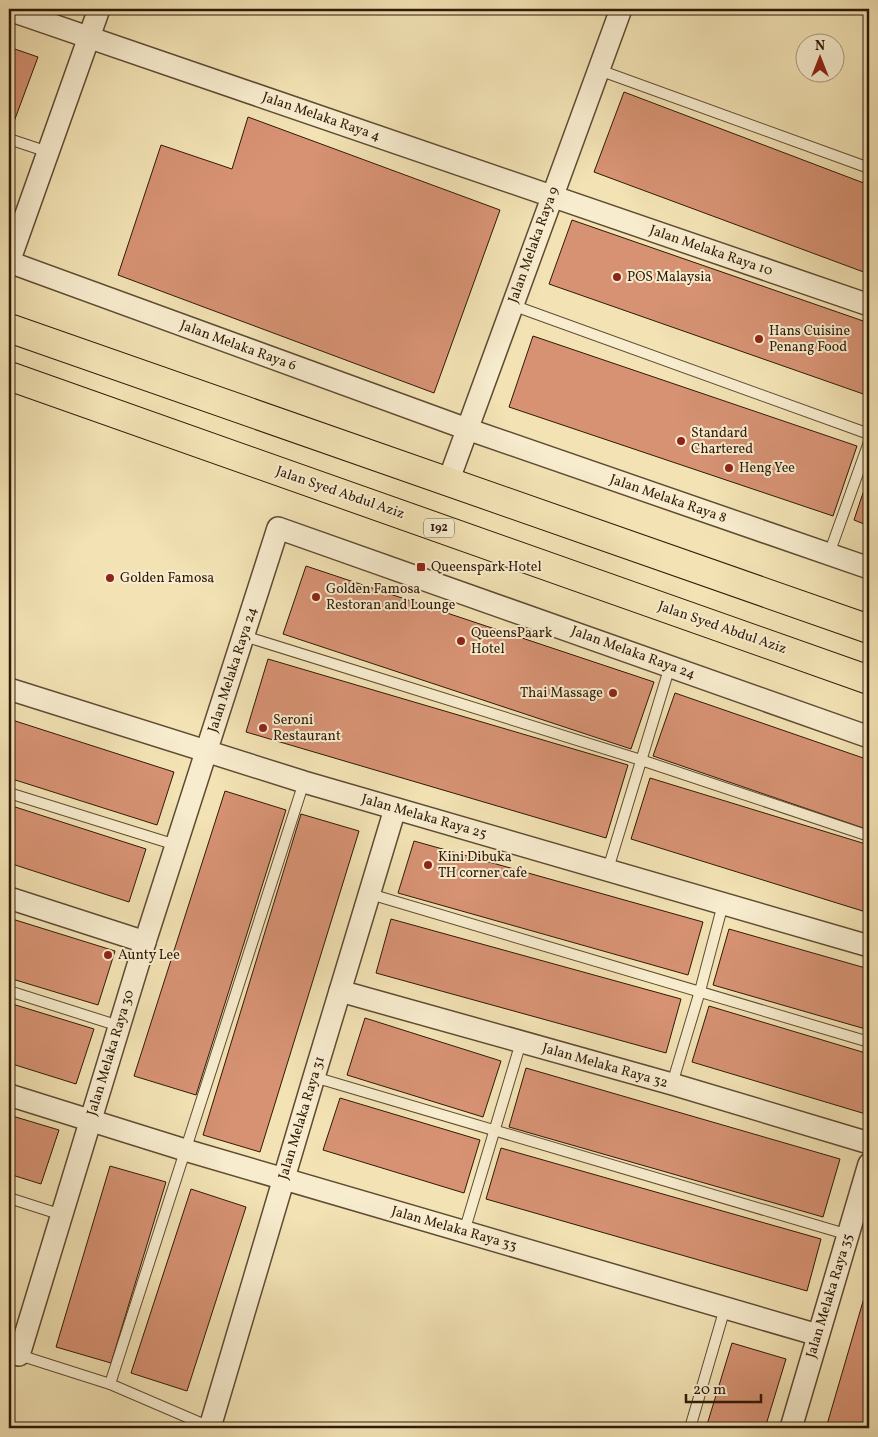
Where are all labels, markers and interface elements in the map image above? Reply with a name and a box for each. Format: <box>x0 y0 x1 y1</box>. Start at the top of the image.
north arrow <box>796 32 846 82</box>
text: N <box>815 37 825 56</box>
street label: Jalan Melaka Raya 4 <box>259 88 383 146</box>
street label: Jalan Melaka Raya 9 <box>504 184 564 306</box>
street label: Jalan Melaka Raya 10 <box>647 221 775 281</box>
place label: POS Malaysia <box>627 268 711 287</box>
marker: POS Malaysia <box>611 271 623 283</box>
street label: Jalan Melaka Raya 6 <box>177 316 299 376</box>
place label: Hans Cuisine Penang Food <box>769 322 850 357</box>
marker: Hans Cuisine Penang Food <box>753 333 765 345</box>
place label: Standard Chartered <box>691 424 753 459</box>
marker: Standard Chartered <box>675 435 687 447</box>
place label: Heng Yee <box>739 459 795 478</box>
street label: Jalan Syed Abdul Aziz <box>273 462 407 524</box>
marker: Heng Yee <box>723 462 735 474</box>
street label: Jalan Melaka Raya 8 <box>607 470 729 528</box>
road number: 192 <box>424 518 454 538</box>
place label: Queenspark Hotel <box>431 558 542 577</box>
marker: Queenspark Hotel <box>415 561 427 573</box>
place label: Golden Famosa <box>120 569 214 588</box>
marker: Golden Famosa <box>104 572 116 584</box>
place label: Golden Famosa Restoran and Lounge <box>326 580 456 615</box>
marker: Golden Famosa Restoran and Lounge <box>310 591 322 603</box>
street label: Jalan Syed Abdul Aziz <box>655 597 789 659</box>
street label: Jalan Melaka Raya 24 <box>204 605 262 735</box>
street label: Jalan Melaka Raya 24 <box>568 622 698 684</box>
place label: QueensPaark Hotel <box>471 624 553 659</box>
marker: QueensPaark Hotel <box>455 635 467 647</box>
place label: Thai Massage <box>520 684 603 703</box>
marker: Thai Massage <box>607 687 619 699</box>
place label: Seroni Restaurant <box>273 711 341 746</box>
marker: Seroni Restaurant <box>257 722 269 734</box>
street label: Jalan Melaka Raya 25 <box>359 790 489 844</box>
place label: Kini Dibuka TH corner cafe <box>438 848 527 883</box>
marker: Kini Dibuka TH corner cafe <box>422 859 434 871</box>
place label: Aunty Lee <box>118 946 180 965</box>
marker: Aunty Lee <box>102 949 114 961</box>
street label: Jalan Melaka Raya 30 <box>83 988 139 1118</box>
street label: Jalan Melaka Raya 32 <box>540 1039 670 1093</box>
street label: Jalan Melaka Raya 31 <box>274 1054 330 1182</box>
street label: Jalan Melaka Raya 33 <box>389 1202 519 1256</box>
street label: Jalan Melaka Raya 35 <box>802 1231 858 1361</box>
scale bar <box>686 1372 760 1404</box>
text: 20 m <box>693 1380 726 1401</box>

